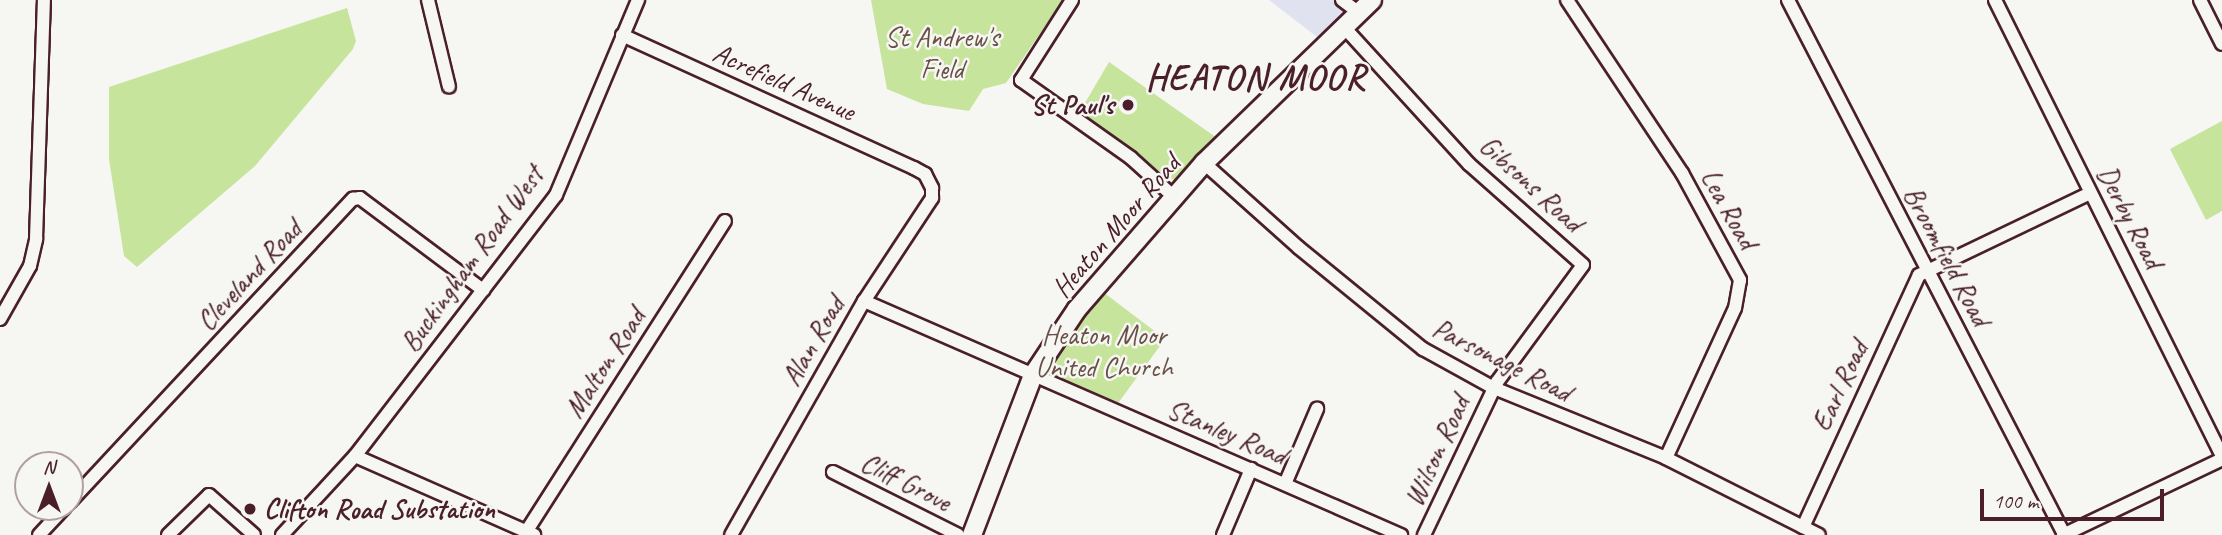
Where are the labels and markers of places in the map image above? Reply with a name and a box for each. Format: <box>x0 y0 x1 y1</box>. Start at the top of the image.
place label: St Paul's <box>1031 88 1114 122</box>
marker: St Paul's <box>1120 97 1136 113</box>
place label: Clifton Road Substation <box>264 492 493 526</box>
marker: Clifton Road Substation <box>242 501 258 517</box>

